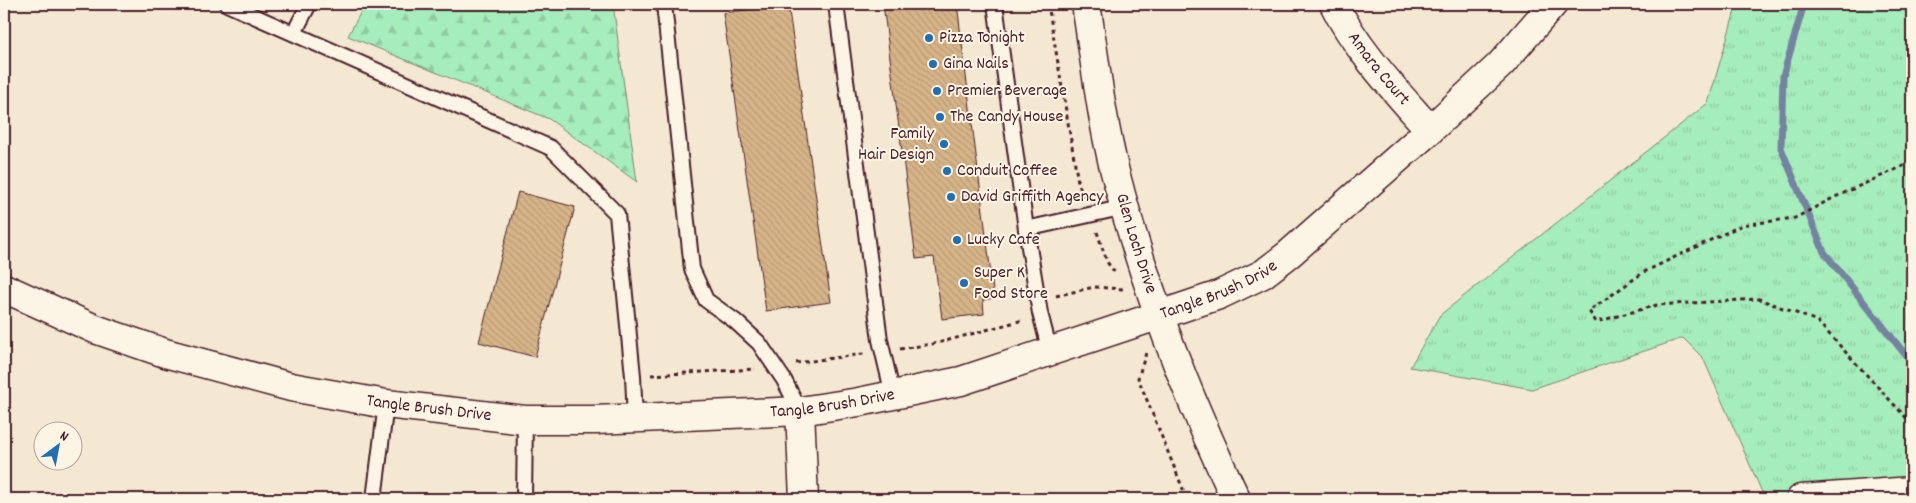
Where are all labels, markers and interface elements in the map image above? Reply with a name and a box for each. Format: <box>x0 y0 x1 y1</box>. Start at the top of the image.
place label: Pizza Tonight <box>939 26 1025 51</box>
street label: Amara Court <box>1341 27 1416 112</box>
marker: Pizza Tonight <box>923 32 935 44</box>
place label: Gina Nails <box>943 52 1009 77</box>
marker: Gina Nails <box>927 58 939 70</box>
place label: Premier Beverage <box>947 79 1067 104</box>
marker: Premier Beverage <box>931 85 943 97</box>
place label: The Candy House <box>950 105 1064 130</box>
marker: The Candy House <box>934 111 946 123</box>
place label: Family Hair Design <box>858 122 935 168</box>
marker: Family Hair Design <box>938 138 950 150</box>
place label: Conduit Coffee <box>957 159 1057 184</box>
marker: Conduit Coffee <box>941 165 953 177</box>
place label: David Griffith Agency <box>961 185 1104 210</box>
marker: David Griffith Agency <box>945 191 957 203</box>
street label: Glen Loch Drive <box>1109 191 1163 297</box>
place label: Lucky Cafe <box>967 228 1040 253</box>
marker: Lucky Cafe <box>951 234 963 246</box>
street label: Tangle Brush Drive <box>1157 254 1283 326</box>
place label: Super K Food Store <box>974 261 1048 307</box>
marker: Super K Food Store <box>958 277 970 289</box>
street label: Tangle Brush Drive <box>770 382 897 425</box>
street label: Tangle Brush Drive <box>364 388 493 429</box>
north arrow <box>32 420 82 470</box>
text: N <box>56 426 72 447</box>

